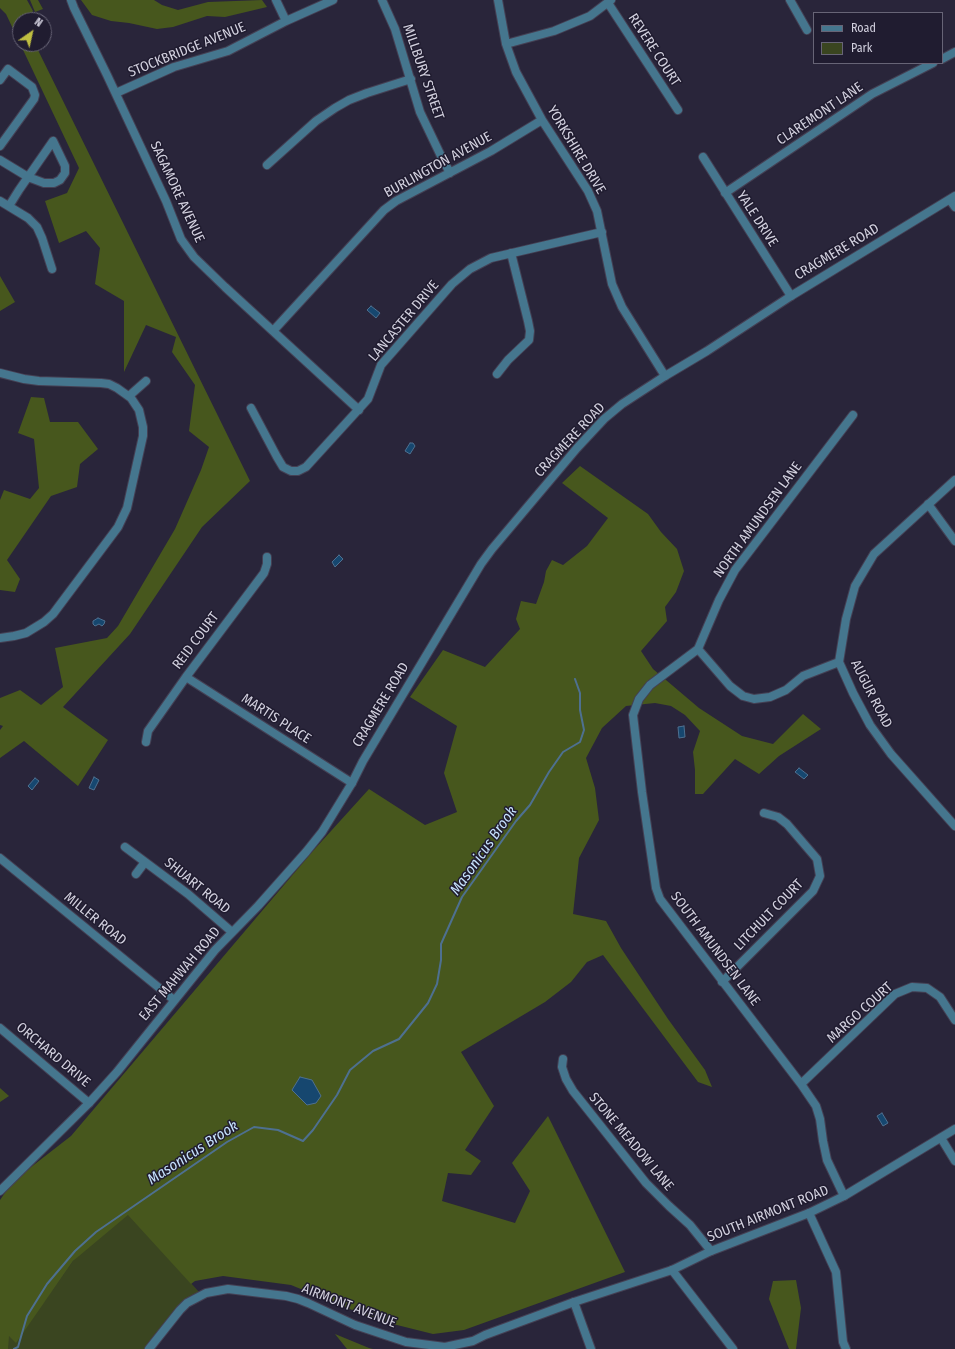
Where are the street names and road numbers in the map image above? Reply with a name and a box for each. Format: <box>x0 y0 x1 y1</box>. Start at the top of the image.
street label: REVERE COURT <box>624 11 684 89</box>
street label: STOCKBRIDGE AVENUE <box>126 19 248 81</box>
street label: MILLBURY STREET <box>399 22 447 122</box>
street label: CLAREMONT LANE <box>774 79 866 149</box>
street label: YORKSHIRE DRIVE <box>543 103 609 197</box>
street label: BURLINGTON AVENUE <box>381 128 495 202</box>
street label: SAGAMORE AVENUE <box>146 139 208 245</box>
street label: YALE DRIVE <box>733 188 781 250</box>
street label: CRAGMERE ROAD <box>792 220 882 284</box>
street label: LANCASTER DRIVE <box>365 277 443 365</box>
street label: CRAGMERE ROAD <box>531 399 609 481</box>
street label: NORTH AMUNDSEN LANE <box>710 459 806 581</box>
street label: REID COURT <box>169 609 223 673</box>
street label: AUGUR ROAD <box>847 657 895 731</box>
street label: CRAGMERE ROAD <box>349 660 413 750</box>
street label: MARTIS PLACE <box>238 690 314 748</box>
street label: SHUART ROAD <box>161 854 233 918</box>
street label: LITCHULT COURT <box>731 876 807 954</box>
street label: MILLER ROAD <box>61 889 129 949</box>
street label: SOUTH AMUNDSEN LANE <box>667 889 763 1009</box>
street label: EAST MAHWAH ROAD <box>136 924 224 1024</box>
street label: MARGO COURT <box>824 979 896 1047</box>
street label: ORCHARD DRIVE <box>13 1019 93 1091</box>
street label: STONE MEADOW LANE <box>585 1089 677 1195</box>
street label: SOUTH AIRMONT ROAD <box>705 1182 831 1246</box>
street label: AIRMONT AVENUE <box>299 1280 399 1332</box>

